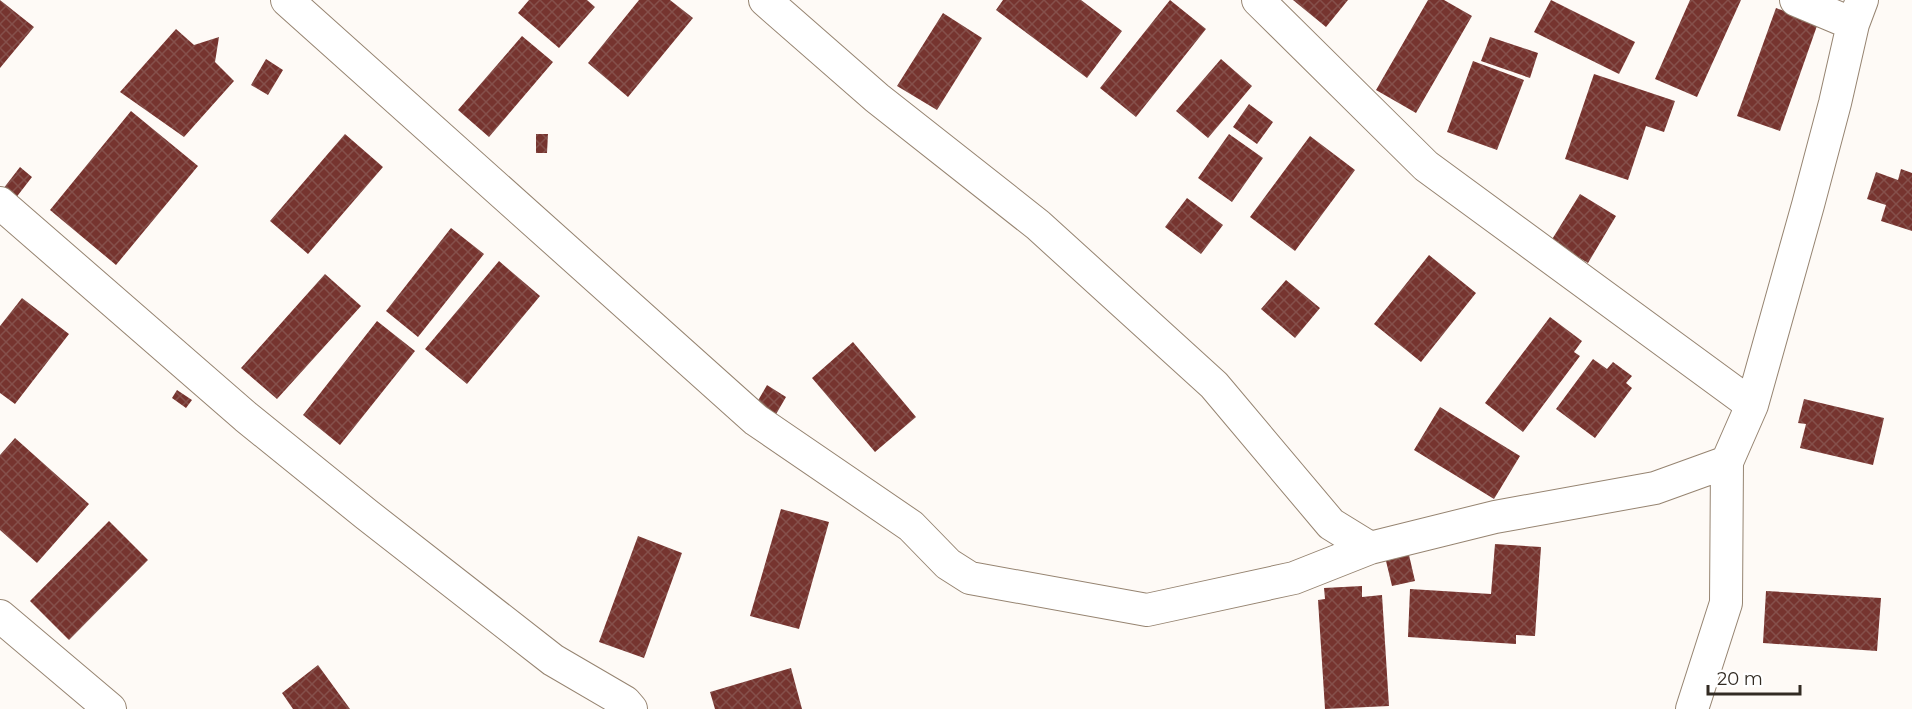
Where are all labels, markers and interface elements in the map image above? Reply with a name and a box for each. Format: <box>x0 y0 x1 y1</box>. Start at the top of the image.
scale bar <box>1708 658 1800 696</box>
text: 20 m <box>1717 668 1763 690</box>

